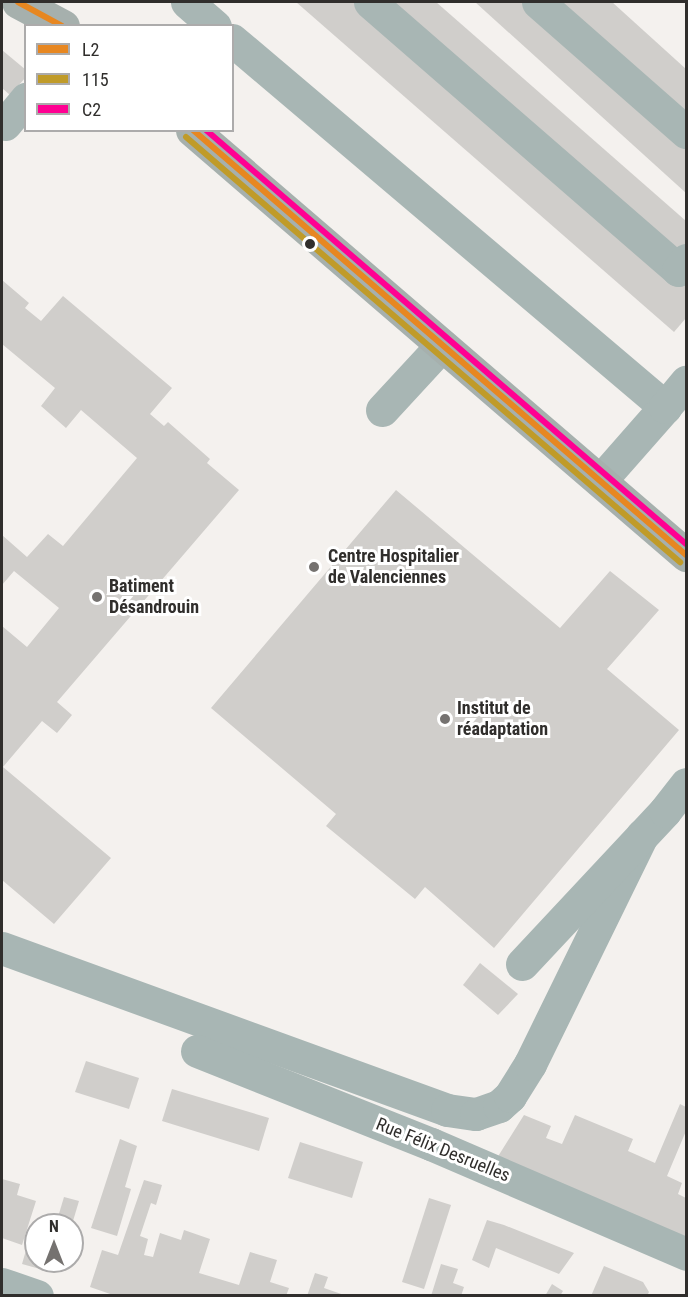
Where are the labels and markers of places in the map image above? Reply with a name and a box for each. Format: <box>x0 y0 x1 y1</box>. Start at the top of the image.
unlabelled marker <box>304 238 316 250</box>
place label: Centre Hospitalier de Valenciennes <box>328 546 459 588</box>
marker: Centre Hospitalier de Valenciennes <box>305 558 323 576</box>
place label: Batiment Désandrouin <box>109 576 199 618</box>
marker: Batiment Désandrouin <box>90 590 104 604</box>
place label: Institut de réadaptation <box>457 698 548 740</box>
marker: Institut de réadaptation <box>438 712 452 726</box>

